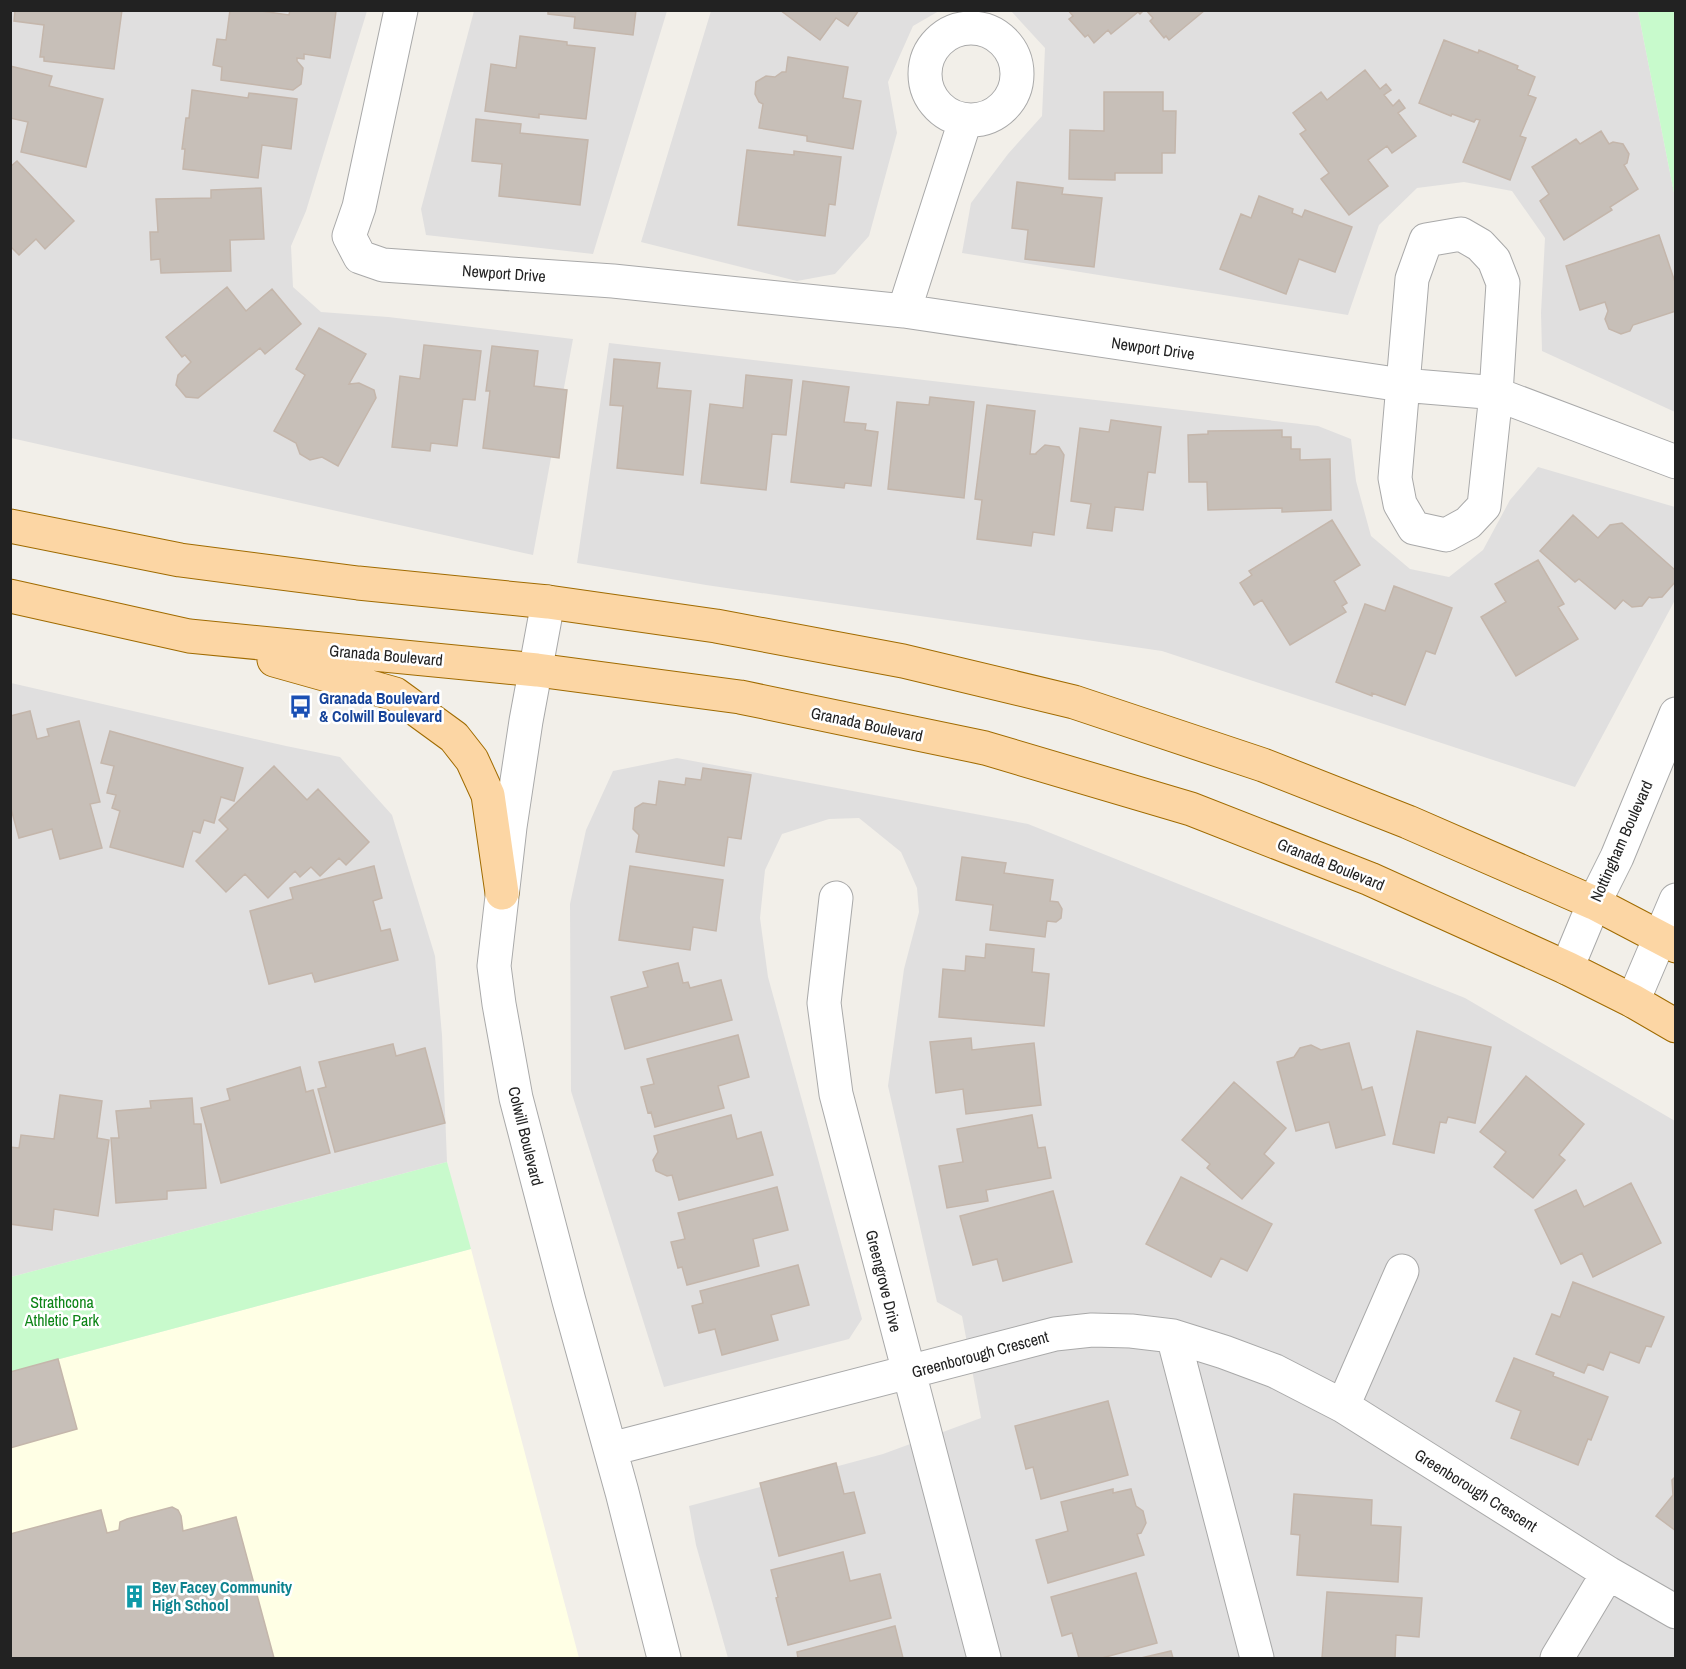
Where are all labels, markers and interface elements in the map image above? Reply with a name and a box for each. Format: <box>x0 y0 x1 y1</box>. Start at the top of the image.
street label: Newport Drive <box>461 259 547 287</box>
street label: Newport Drive <box>1110 331 1196 365</box>
street label: Granada Boulevard <box>328 639 444 671</box>
place label: Granada Boulevard & Colwill Boulevard <box>319 687 442 727</box>
bus stop icon: Granada Boulevard & Colwill Boulevard <box>288 694 314 720</box>
street label: Granada Boulevard <box>809 701 925 747</box>
street label: Nottingham Boulevard <box>1584 777 1658 905</box>
street label: Granada Boulevard <box>1274 832 1388 896</box>
street label: Colwill Boulevard <box>503 1084 549 1188</box>
street label: Greengrove Drive <box>861 1228 907 1334</box>
park label: Strathcona Athletic Park <box>24 1291 100 1331</box>
street label: Greenborough Crescent <box>909 1325 1051 1383</box>
street label: Greenborough Crescent <box>1410 1443 1542 1537</box>
place label: Bev Facey Community High School <box>152 1576 293 1616</box>
building icon: Bev Facey Community High School <box>121 1583 147 1609</box>

